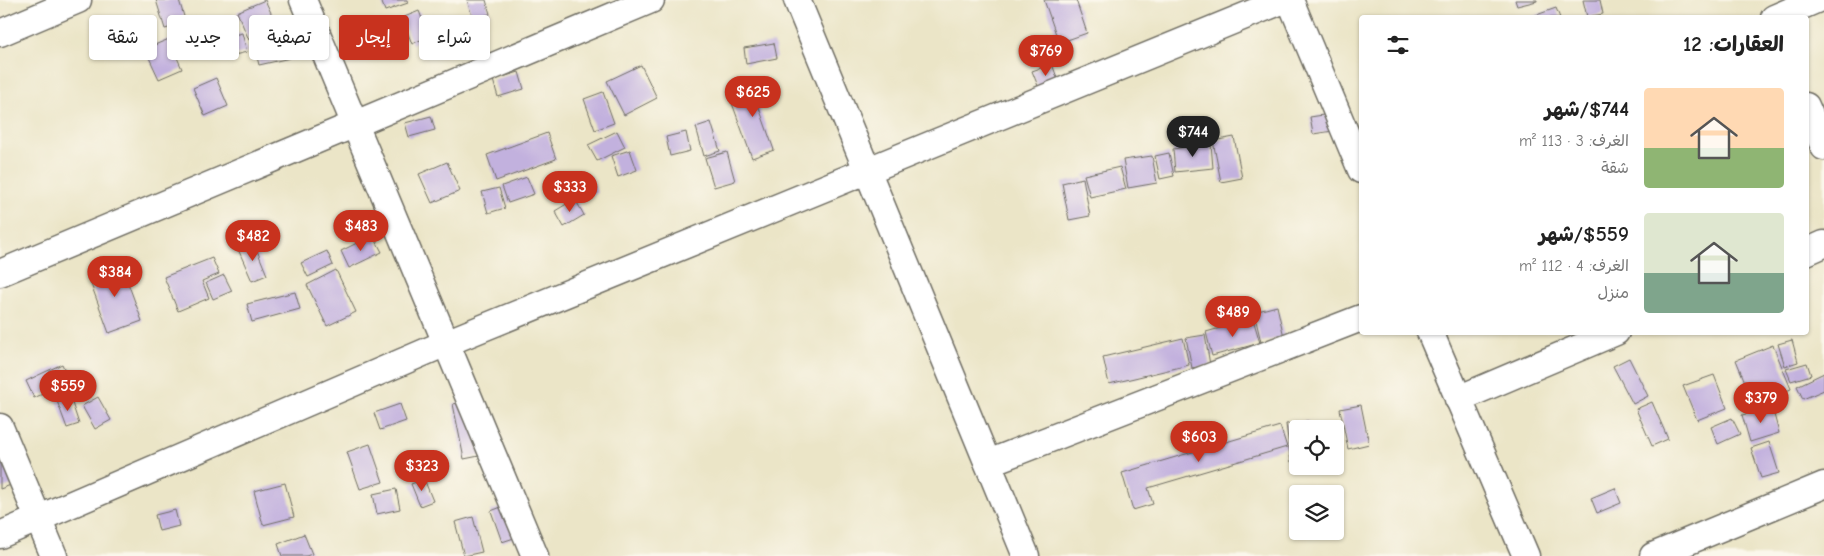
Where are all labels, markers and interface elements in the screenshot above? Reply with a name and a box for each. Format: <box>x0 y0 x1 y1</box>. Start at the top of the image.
chip: شقة <box>89 15 157 60</box>
chip: جديد <box>167 15 239 60</box>
chip: تصفية <box>249 15 329 60</box>
chip: إيجار <box>339 15 409 60</box>
chip: شراء <box>419 15 490 60</box>
icon: filters <box>1384 31 1412 59</box>
text: العقارات: 12 <box>1683 32 1784 56</box>
pin: $769 <box>1016 34 1076 77</box>
text: $769 <box>1030 42 1062 60</box>
pin: $625 <box>723 76 783 118</box>
text: $625 <box>736 83 770 101</box>
text: $744/شهر <box>1545 97 1629 121</box>
icon: home <box>1684 108 1744 168</box>
pin: $744 <box>1163 116 1223 158</box>
text: $744 <box>1178 123 1208 141</box>
text: الغرف: 3 · 113 m² <box>1519 132 1629 150</box>
text: شقة <box>1601 159 1629 177</box>
pin: $333 <box>540 170 600 213</box>
text: $333 <box>553 178 587 196</box>
pin: $483 <box>331 210 391 252</box>
text: $483 <box>344 217 378 235</box>
pin: $482 <box>223 220 283 262</box>
text: $559/شهر <box>1539 222 1629 246</box>
text: $482 <box>236 227 270 245</box>
icon: home <box>1684 233 1744 293</box>
pin: $384 <box>85 256 145 298</box>
text: الغرف: 4 · 112 m² <box>1519 257 1629 275</box>
text: $384 <box>98 263 132 281</box>
text: منزل <box>1597 284 1629 302</box>
pin: $489 <box>1203 296 1263 338</box>
text: $489 <box>1216 303 1250 321</box>
pin: $559 <box>38 370 98 412</box>
text: $559 <box>51 377 86 395</box>
pin: $379 <box>1731 382 1791 424</box>
text: $379 <box>1745 389 1777 407</box>
pin: $603 <box>1169 420 1229 463</box>
map controls <box>1289 420 1344 540</box>
button: locate <box>1289 420 1344 475</box>
text: $603 <box>1181 428 1217 446</box>
pin: $323 <box>392 450 452 492</box>
text: $323 <box>405 457 439 475</box>
button: layers <box>1289 485 1344 540</box>

